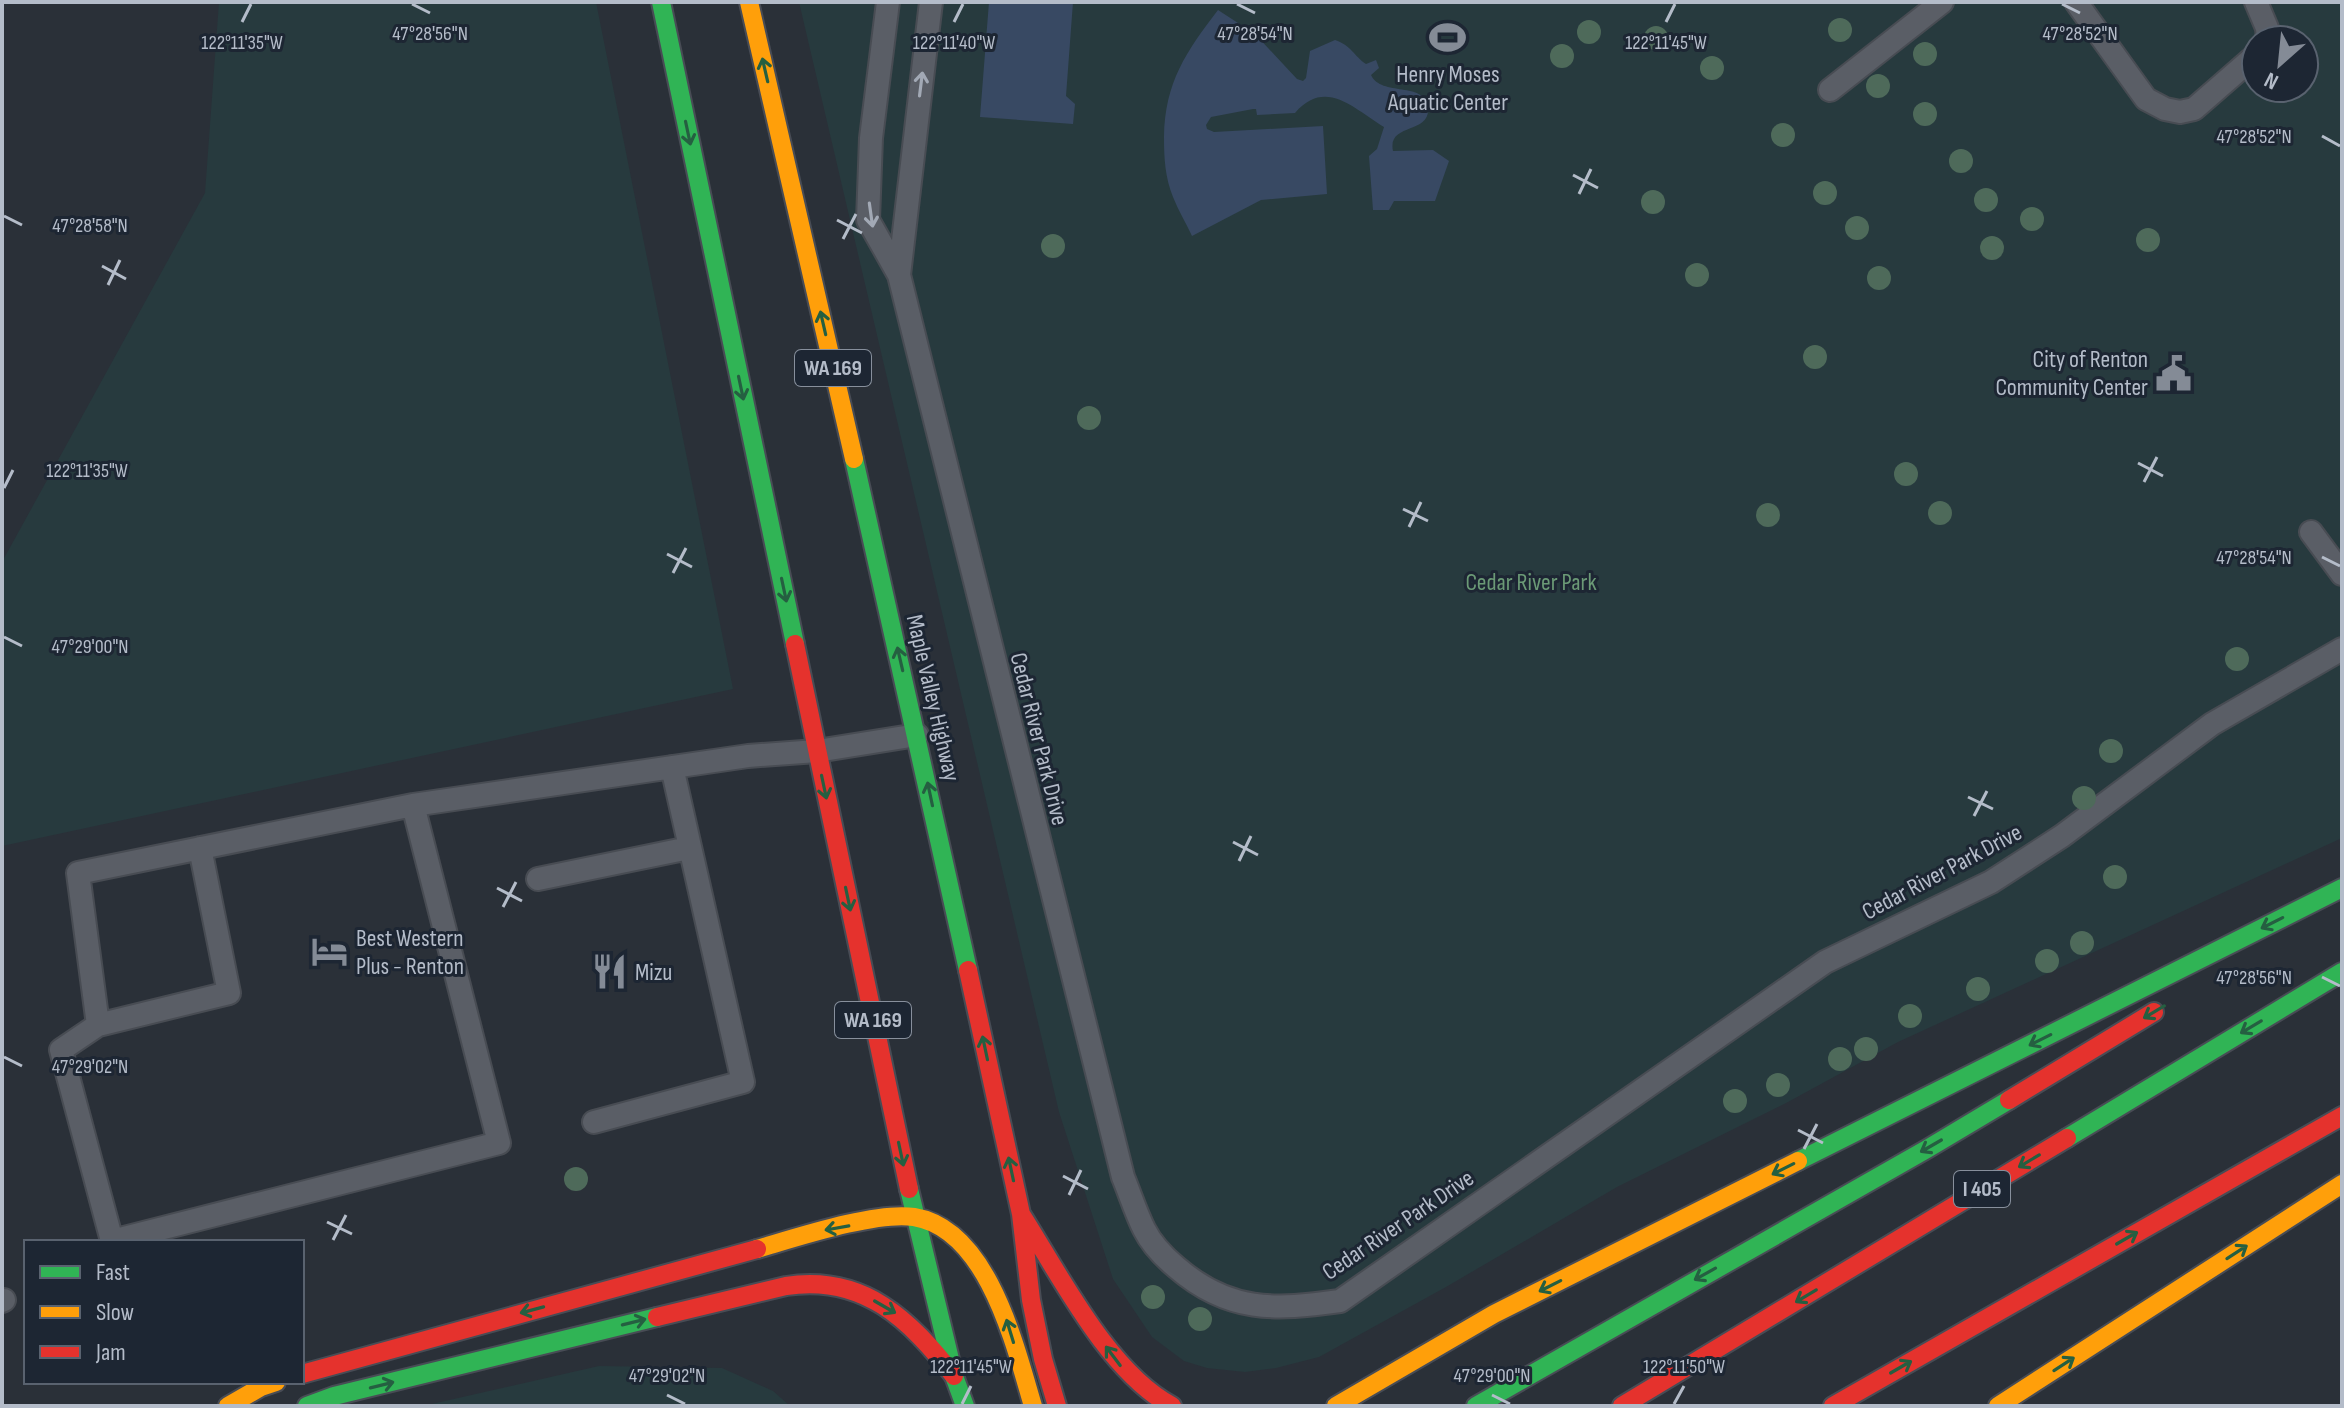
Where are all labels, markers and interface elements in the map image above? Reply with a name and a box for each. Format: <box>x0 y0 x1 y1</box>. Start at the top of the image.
sports icon: Henry Moses Aquatic Center <box>1429 18 1467 56</box>
text: 47°28'56"N <box>392 22 468 46</box>
text: 47°28'54"N <box>1217 22 1293 46</box>
text: 47°28'52"N <box>2042 22 2118 46</box>
north arrow <box>2240 24 2320 104</box>
text: 122°11'35"W <box>201 31 283 55</box>
text: 122°11'40"W <box>913 31 995 55</box>
text: 122°11'45"W <box>1625 31 1707 55</box>
one-way arrow <box>757 58 772 83</box>
place label: Henry Moses Aquatic Center <box>1387 60 1508 117</box>
text: N <box>2260 66 2283 95</box>
one-way arrow <box>914 71 929 98</box>
one-way arrow <box>682 120 697 145</box>
text: 47°28'52"N <box>2216 125 2292 149</box>
one-way arrow <box>864 202 879 227</box>
text: 47°28'58"N <box>52 214 128 238</box>
one-way arrow <box>815 311 830 337</box>
place label: City of Renton Community Center <box>1995 345 2148 402</box>
road number: WA 169 <box>795 350 871 386</box>
public building icon: City of Renton Community Center <box>2155 354 2193 392</box>
one-way arrow <box>734 374 749 400</box>
text: 122°11'35"W <box>46 459 128 483</box>
text: 47°28'54"N <box>2216 546 2292 570</box>
park label: Cedar River Park <box>1465 568 1597 597</box>
one-way arrow <box>777 577 792 603</box>
street label: Maple Valley Highway <box>900 612 966 784</box>
text: 47°29'00"N <box>51 635 129 659</box>
one-way arrow <box>892 646 907 672</box>
street label: Cedar River Park Drive <box>1004 650 1074 828</box>
one-way arrow <box>818 774 833 799</box>
one-way arrow <box>922 782 937 807</box>
street label: Cedar River Park Drive <box>1857 818 2027 926</box>
one-way arrow <box>841 886 856 912</box>
one-way arrow <box>2261 916 2285 932</box>
place label: Best Western Plus - Renton <box>356 924 464 981</box>
hotel icon: Best Western Plus - Renton <box>311 933 349 971</box>
restaurant icon: Mizu <box>590 953 628 991</box>
place label: Mizu <box>635 958 672 987</box>
text: 47°28'56"N <box>2216 966 2292 990</box>
road number: WA 169 <box>835 1002 911 1038</box>
one-way arrow <box>2143 1005 2166 1021</box>
one-way arrow <box>2240 1019 2263 1035</box>
one-way arrow <box>2029 1033 2053 1048</box>
one-way arrow <box>977 1036 992 1061</box>
text: 47°29'02"N <box>52 1055 128 1079</box>
one-way arrow <box>1920 1138 1943 1154</box>
one-way arrow <box>895 1141 910 1166</box>
one-way arrow <box>2018 1154 2041 1170</box>
one-way arrow <box>1003 1157 1018 1182</box>
one-way arrow <box>1771 1162 1795 1178</box>
street label: Cedar River Park Drive <box>1317 1164 1479 1286</box>
road number: I 405 <box>1954 1171 2010 1207</box>
one-way arrow <box>825 1221 851 1236</box>
one-way arrow <box>2115 1230 2138 1246</box>
legend <box>24 1240 304 1384</box>
one-way arrow <box>2226 1243 2248 1260</box>
text: Fast <box>96 1258 130 1287</box>
one-way arrow <box>1694 1266 1717 1282</box>
one-way arrow <box>1539 1279 1563 1294</box>
one-way arrow <box>1795 1288 1818 1304</box>
text: Slow <box>96 1298 134 1327</box>
one-way arrow <box>873 1299 896 1315</box>
one-way arrow <box>520 1303 546 1318</box>
one-way arrow <box>621 1314 646 1329</box>
one-way arrow <box>1002 1319 1017 1345</box>
text: Jam <box>95 1338 126 1367</box>
one-way arrow <box>1105 1346 1122 1368</box>
text: 122°11'45"W <box>930 1355 1012 1379</box>
text: 122°11'50"W <box>1643 1355 1725 1379</box>
one-way arrow <box>2052 1355 2074 1372</box>
one-way arrow <box>1889 1359 1912 1375</box>
text: 47°29'02"N <box>629 1364 705 1388</box>
text: 47°29'00"N <box>1453 1364 1531 1388</box>
one-way arrow <box>368 1376 394 1391</box>

